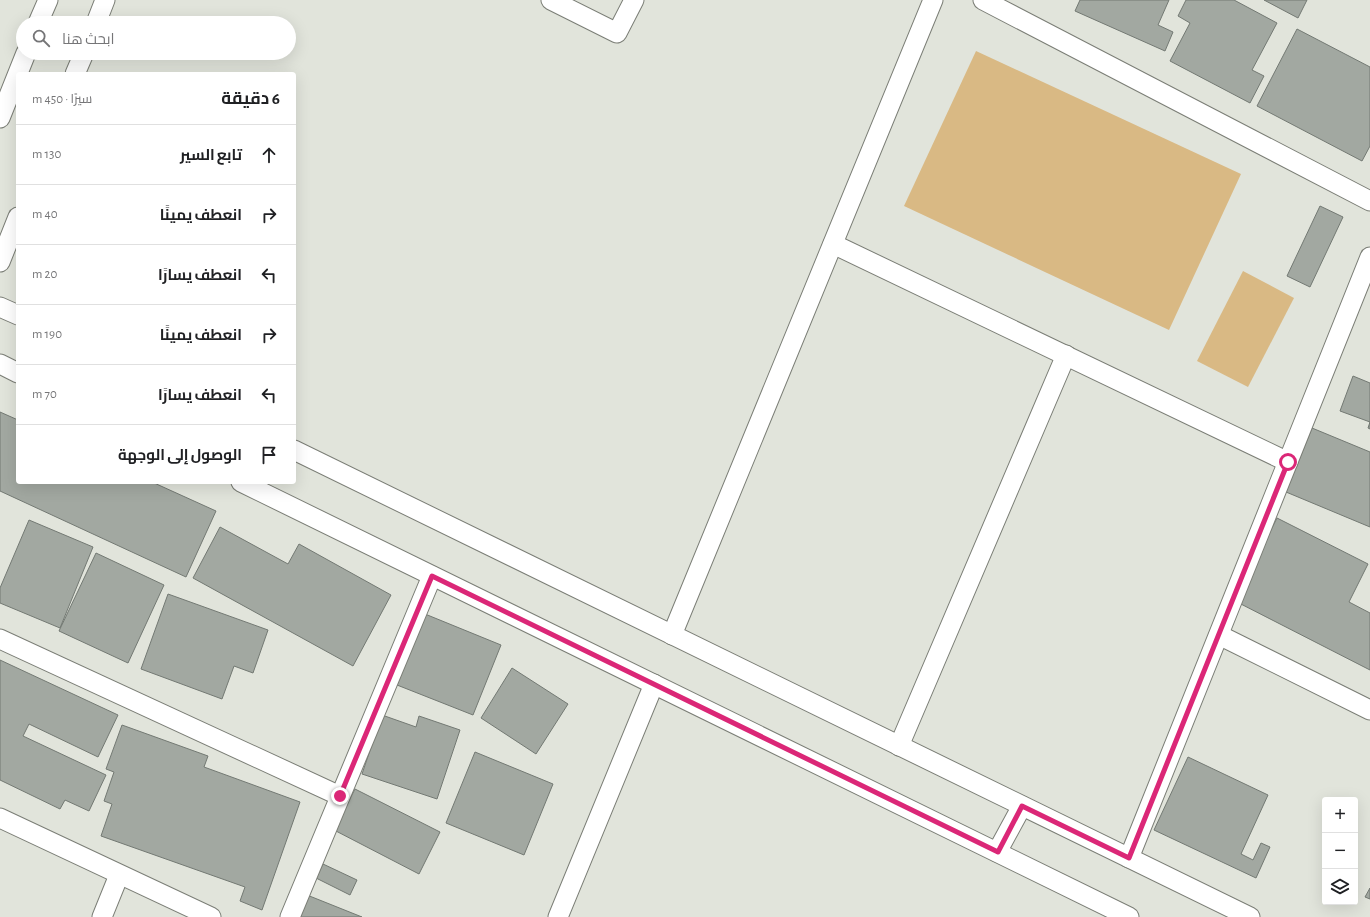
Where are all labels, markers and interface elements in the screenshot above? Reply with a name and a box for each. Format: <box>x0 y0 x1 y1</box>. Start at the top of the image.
search box <box>16 16 296 60</box>
icon: search <box>30 27 52 49</box>
text: ابحث هنا <box>62 32 115 47</box>
text: 6 دقيقة <box>221 90 280 107</box>
text: سيرًا · 450 m <box>32 93 92 106</box>
icon: ahead <box>258 144 280 166</box>
text: 130 m <box>32 148 61 161</box>
text: تابع السير <box>180 148 242 163</box>
icon: right <box>258 204 280 226</box>
text: 40 m <box>32 208 58 221</box>
text: انعطف يمينًا <box>160 208 242 223</box>
icon: left <box>258 264 280 286</box>
text: 20 m <box>32 268 57 281</box>
text: انعطف يسارًا <box>158 268 242 283</box>
icon: right <box>258 324 280 346</box>
text: 190 m <box>32 328 62 341</box>
text: انعطف يمينًا <box>160 328 242 343</box>
icon: left <box>258 384 280 406</box>
text: 70 m <box>32 388 57 401</box>
text: انعطف يسارًا <box>158 388 242 403</box>
icon: arrive <box>258 444 280 466</box>
text: الوصول إلى الوجهة <box>118 448 242 463</box>
route start <box>1279 453 1297 471</box>
route end <box>331 787 349 805</box>
map controls <box>1322 797 1358 905</box>
button: + <box>1322 797 1358 833</box>
button: − <box>1322 833 1358 869</box>
button: layers <box>1322 869 1358 905</box>

